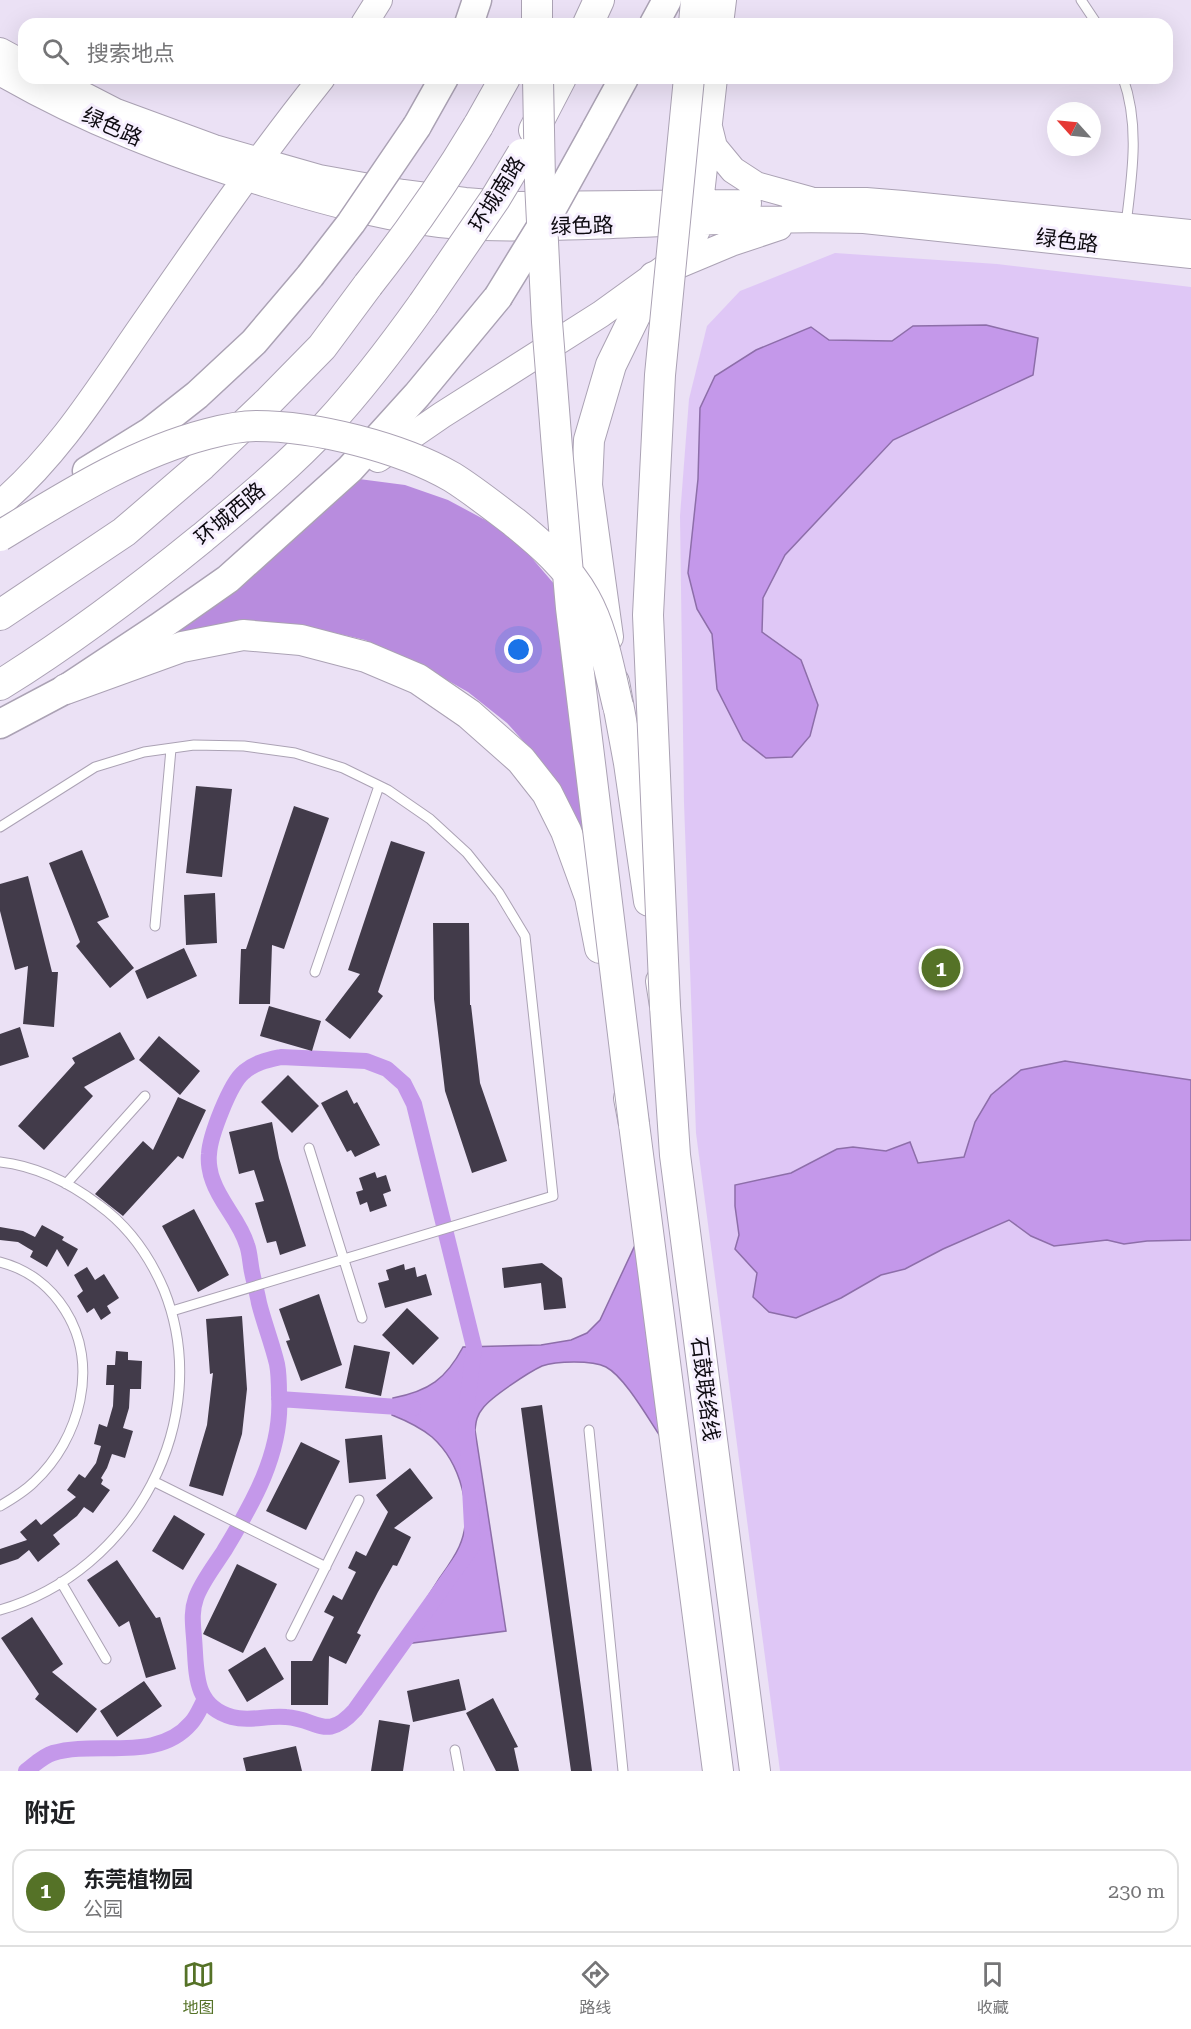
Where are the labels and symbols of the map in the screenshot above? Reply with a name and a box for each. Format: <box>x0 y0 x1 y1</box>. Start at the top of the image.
north arrow <box>1047 102 1101 156</box>
street label: 绿色路 <box>78 103 146 151</box>
street label: 环城南路 <box>465 152 529 236</box>
street label: 绿色路 <box>550 213 614 239</box>
street label: 绿色路 <box>1034 225 1100 257</box>
street label: 环城西路 <box>190 478 270 550</box>
your location <box>504 635 533 664</box>
pin: 1 <box>922 946 960 990</box>
street label: 石鼓联络线 <box>687 1335 723 1443</box>

